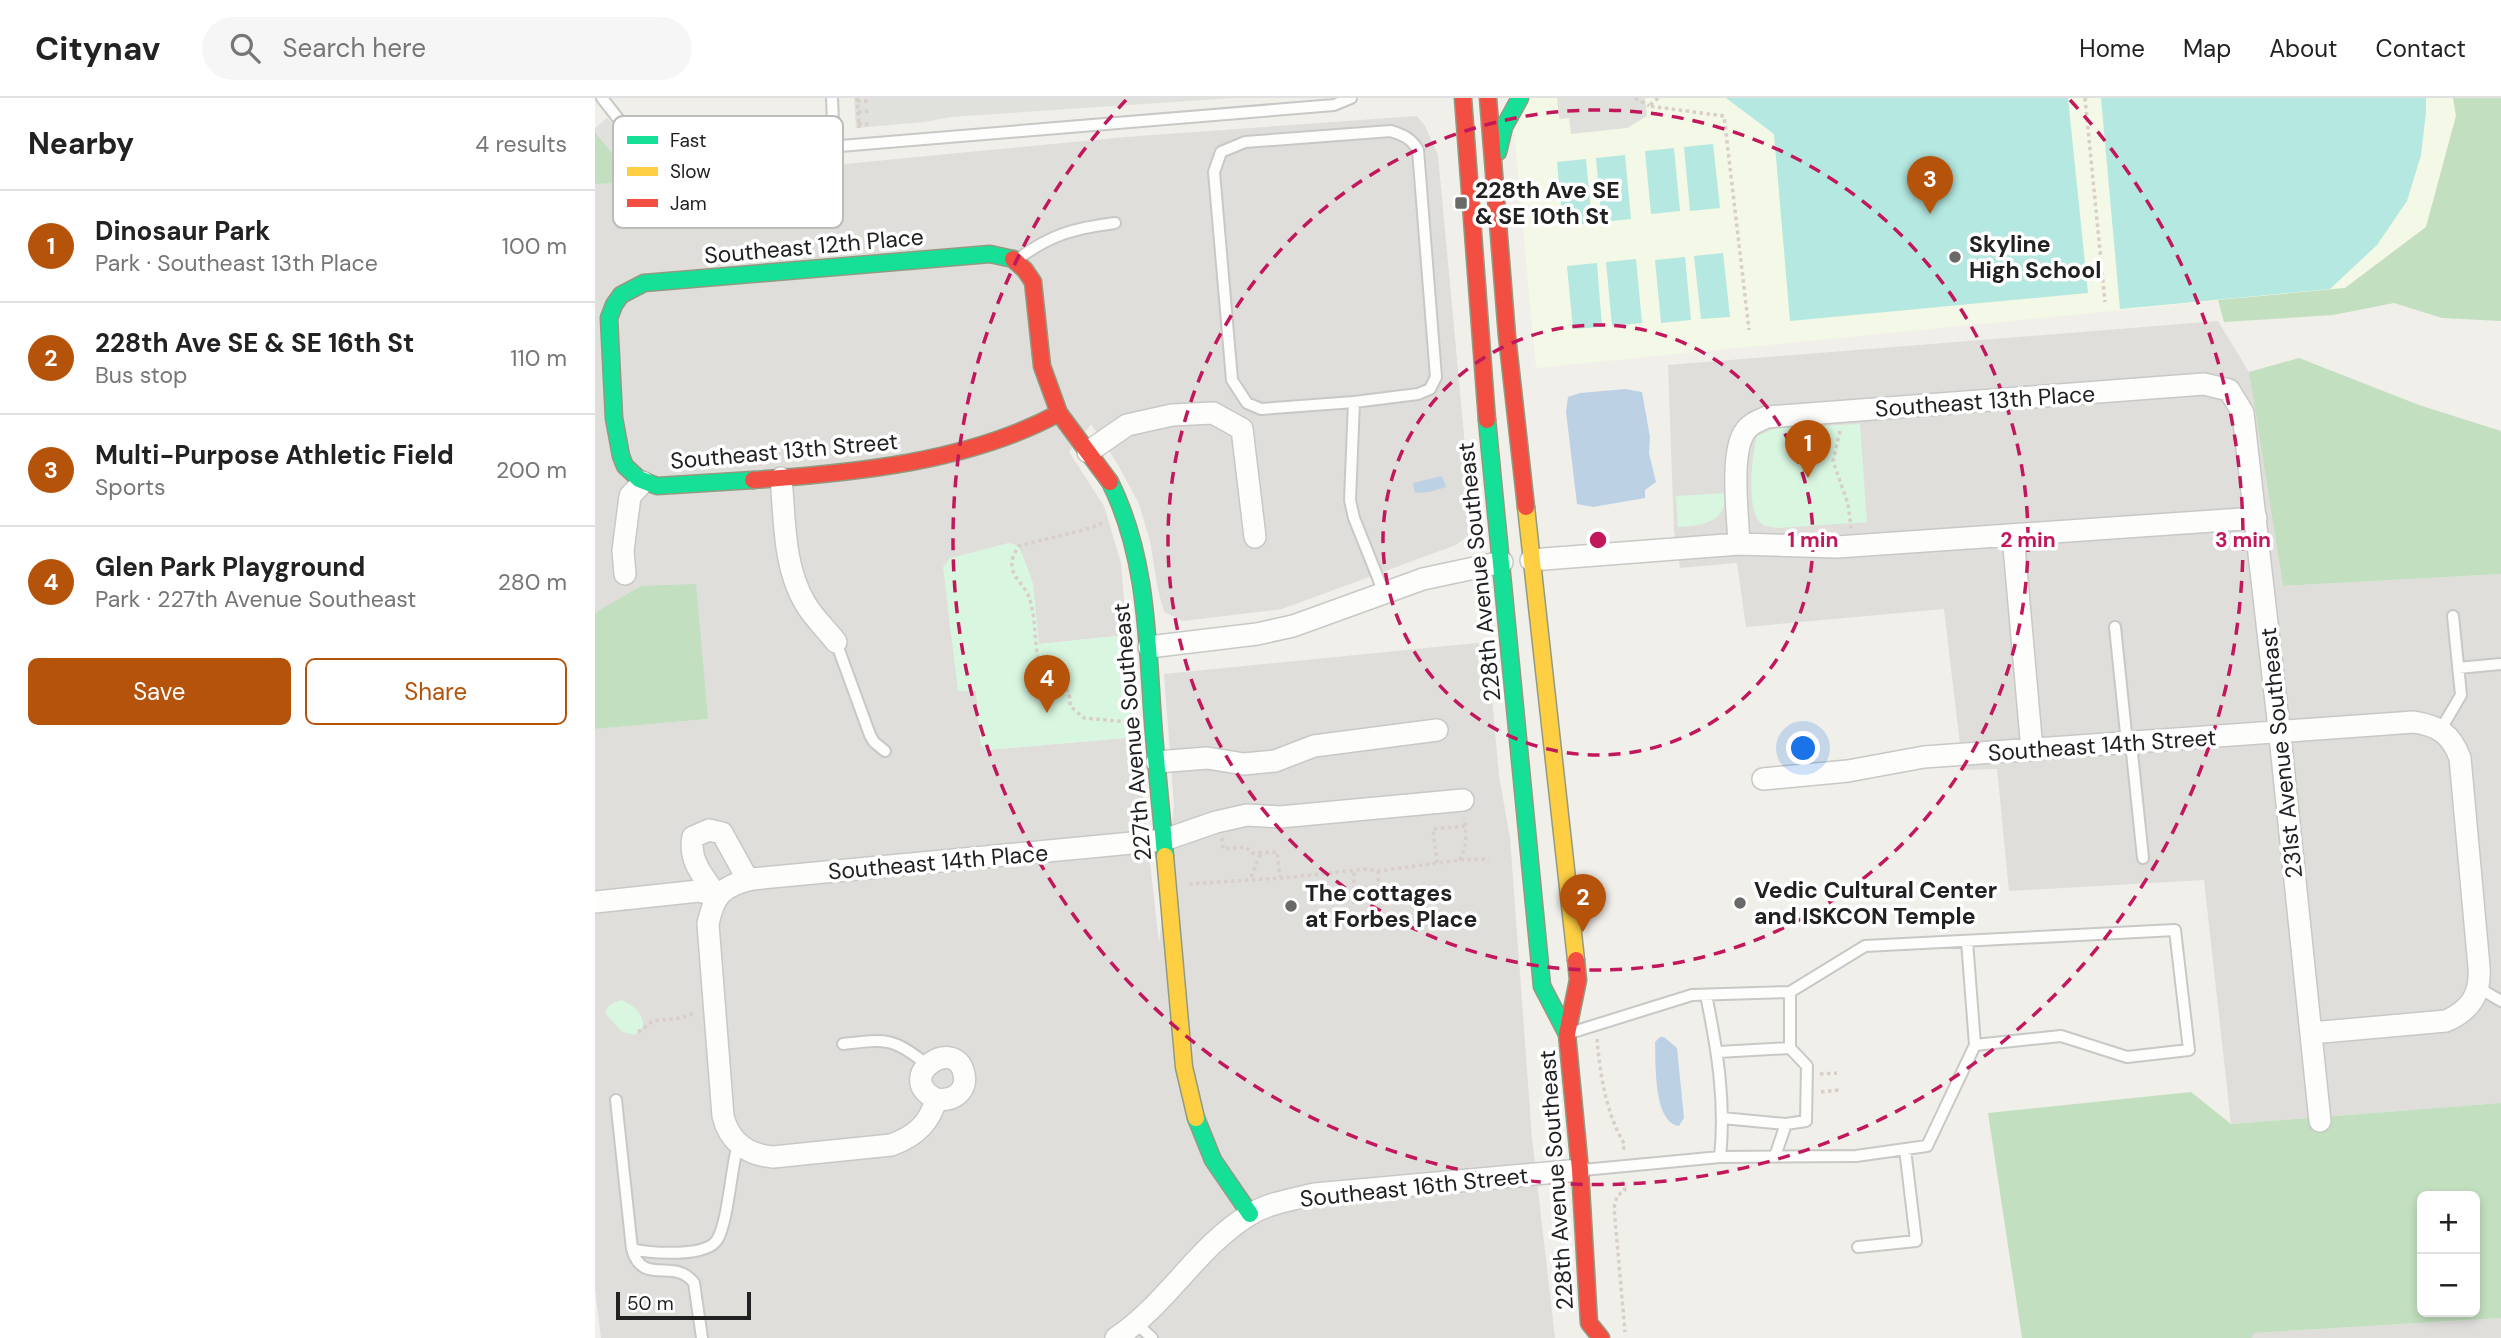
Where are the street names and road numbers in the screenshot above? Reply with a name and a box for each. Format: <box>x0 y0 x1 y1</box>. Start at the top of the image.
street label: Southeast 12th Place <box>703 221 925 271</box>
street label: Southeast 13th Place <box>1874 378 2096 424</box>
street label: Southeast 13th Street <box>669 426 899 476</box>
street label: 228th Avenue Southeast <box>1450 441 1508 703</box>
street label: 227th Avenue Southeast <box>1106 602 1158 862</box>
street label: 231st Avenue Southeast <box>2253 626 2309 880</box>
street label: Southeast 14th Street <box>1987 722 2217 768</box>
street label: Southeast 14th Place <box>827 837 1049 887</box>
street label: 228th Avenue Southeast <box>1532 1049 1580 1311</box>
street label: Southeast 16th Street <box>1298 1160 1530 1214</box>

